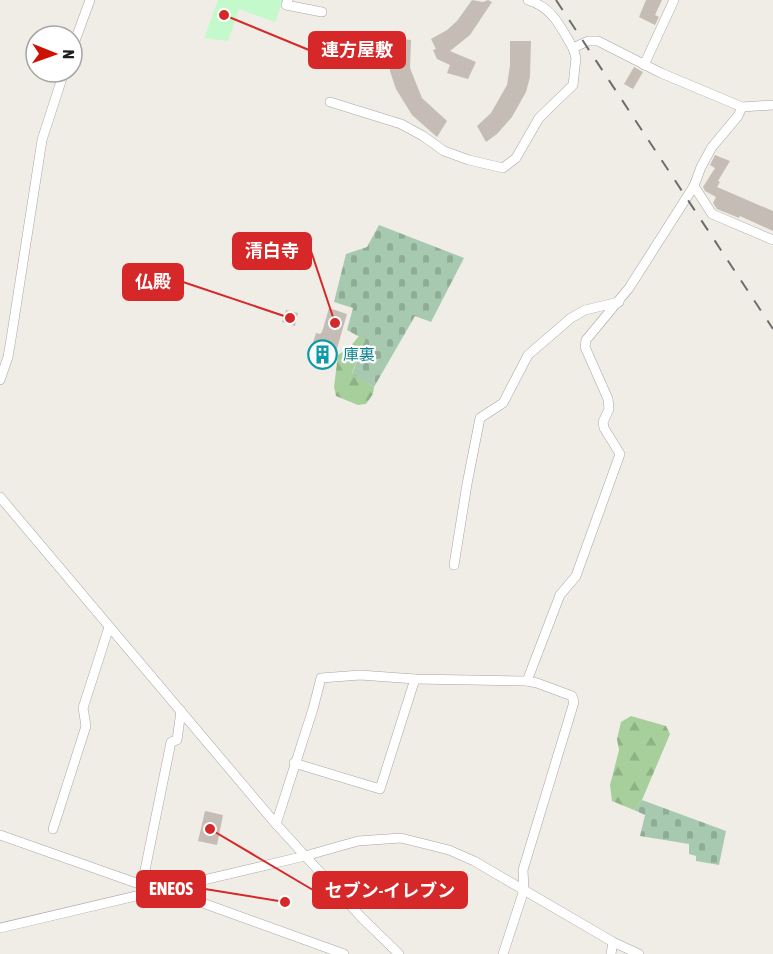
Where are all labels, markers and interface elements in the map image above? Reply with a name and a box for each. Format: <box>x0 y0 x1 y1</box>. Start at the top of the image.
north arrow <box>24 24 84 84</box>
callout: 連方屋敷 <box>309 32 405 68</box>
text: 連方屋敷 <box>321 39 393 60</box>
text: N <box>60 49 78 59</box>
callout: 清白寺 <box>233 233 311 269</box>
text: 清白寺 <box>245 240 299 261</box>
callout: 仏殿 <box>123 264 183 300</box>
text: 仏殿 <box>135 271 171 292</box>
building icon: 庫裏 <box>306 338 338 370</box>
place label: 庫裏 <box>343 345 375 363</box>
callout: ENEOS <box>137 871 205 907</box>
callout: セブン-イレブン <box>313 872 467 908</box>
text: ENEOS <box>149 878 193 899</box>
text: セブン-イレブン <box>325 880 455 901</box>

